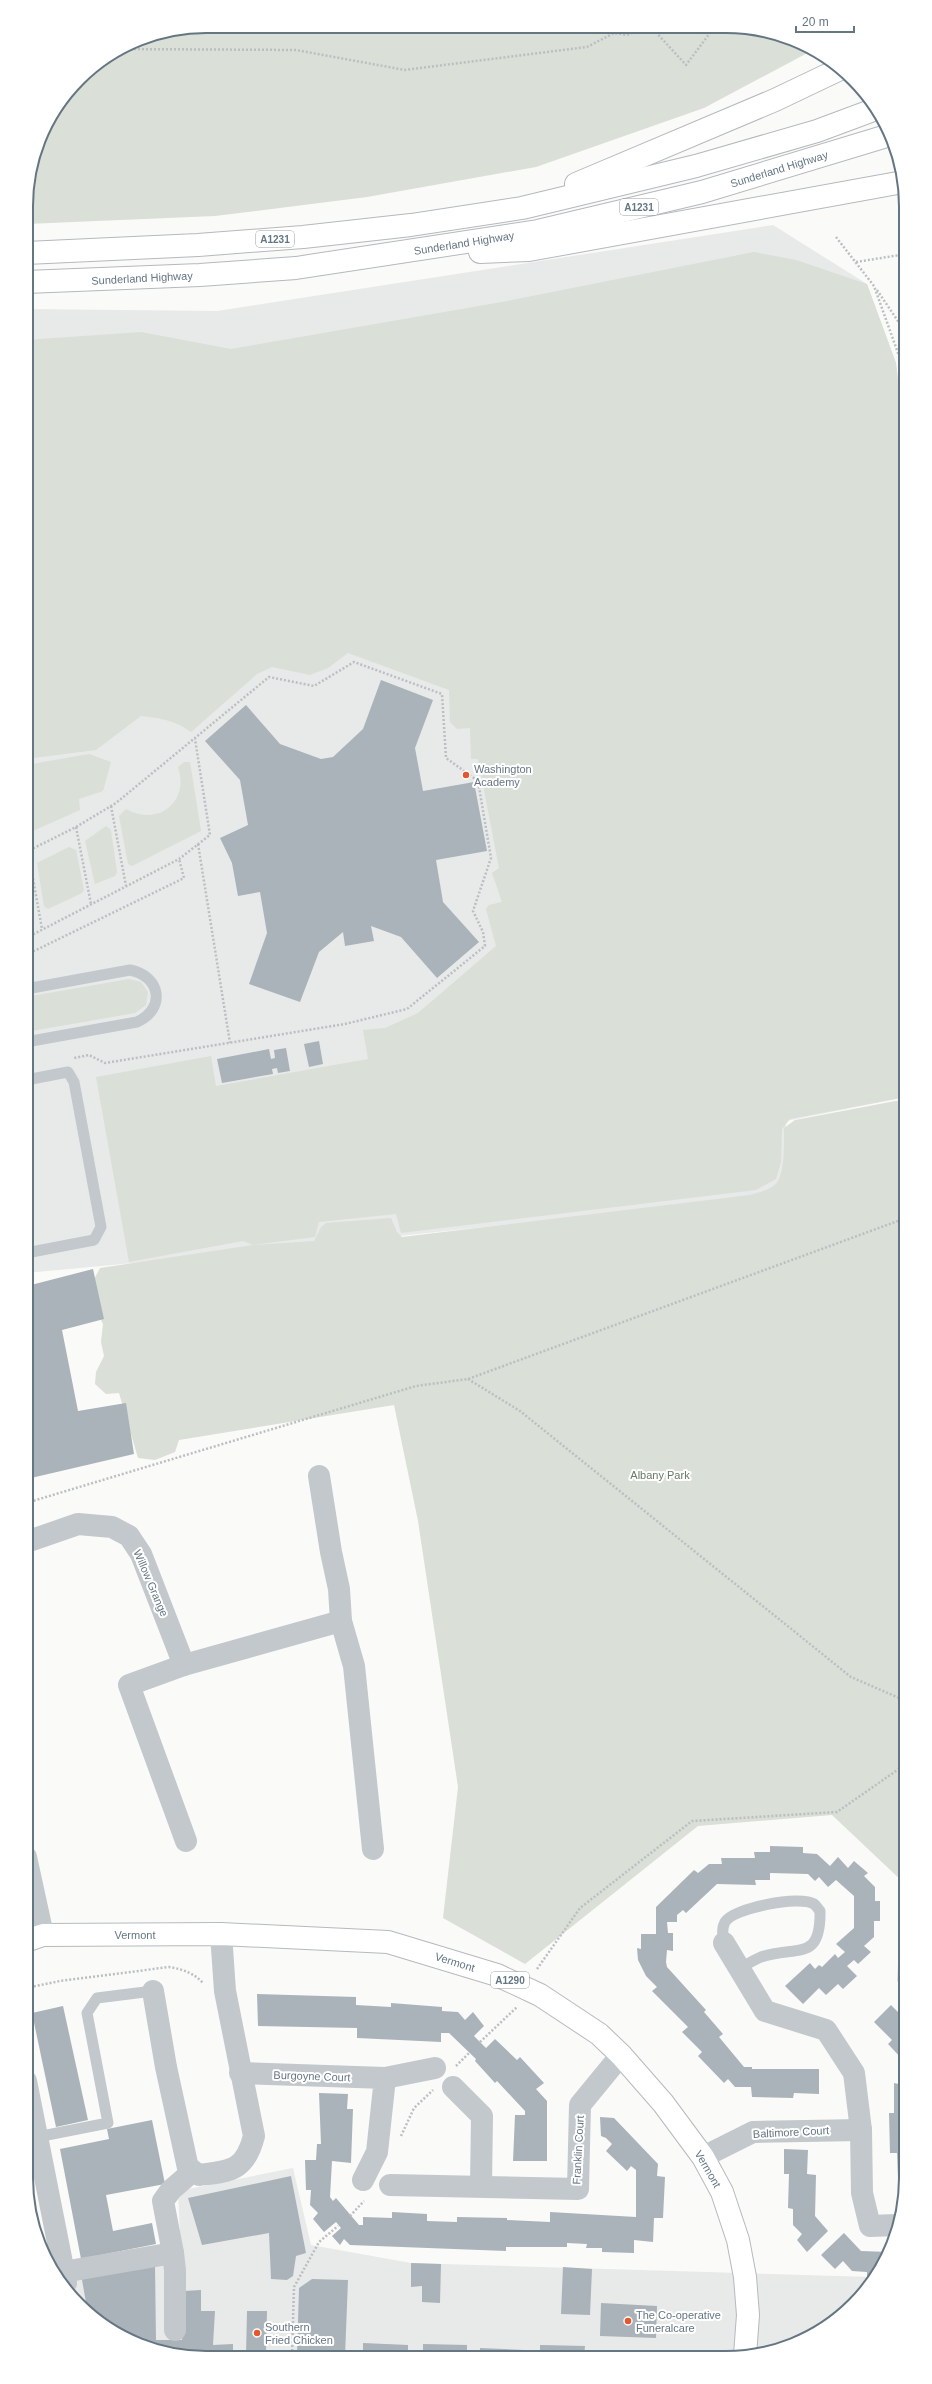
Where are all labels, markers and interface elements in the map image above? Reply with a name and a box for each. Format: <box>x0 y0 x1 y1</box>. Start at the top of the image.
scale bar <box>796 8 854 34</box>
text: 20 m <box>802 15 829 29</box>
street label: Sunderland Highway <box>729 148 830 190</box>
road number: A1231 <box>620 199 658 215</box>
street label: Sunderland Highway <box>413 229 516 257</box>
road number: A1231 <box>256 231 294 247</box>
street label: Sunderland Highway <box>91 269 193 287</box>
place label: Washington Academy <box>474 763 532 788</box>
marker: Washington Academy <box>461 770 471 780</box>
park label: Albany Park <box>630 1469 690 1481</box>
street label: Willow Grange <box>132 1548 170 1618</box>
street label: Vermont <box>115 1929 155 1941</box>
street label: Vermont <box>434 1950 476 1974</box>
road number: A1290 <box>491 1972 529 1988</box>
street label: Burgoyne Court <box>273 2069 351 2083</box>
street label: Franklin Court <box>570 2115 586 2185</box>
street label: Baltimore Court <box>753 2124 829 2140</box>
street label: Vermont <box>693 2148 723 2190</box>
place label: The Co-operative Funeralcare <box>636 2309 721 2334</box>
marker: The Co-operative Funeralcare <box>623 2316 633 2326</box>
place label: Southern Fried Chicken <box>265 2321 333 2346</box>
marker: Southern Fried Chicken <box>252 2328 262 2338</box>

